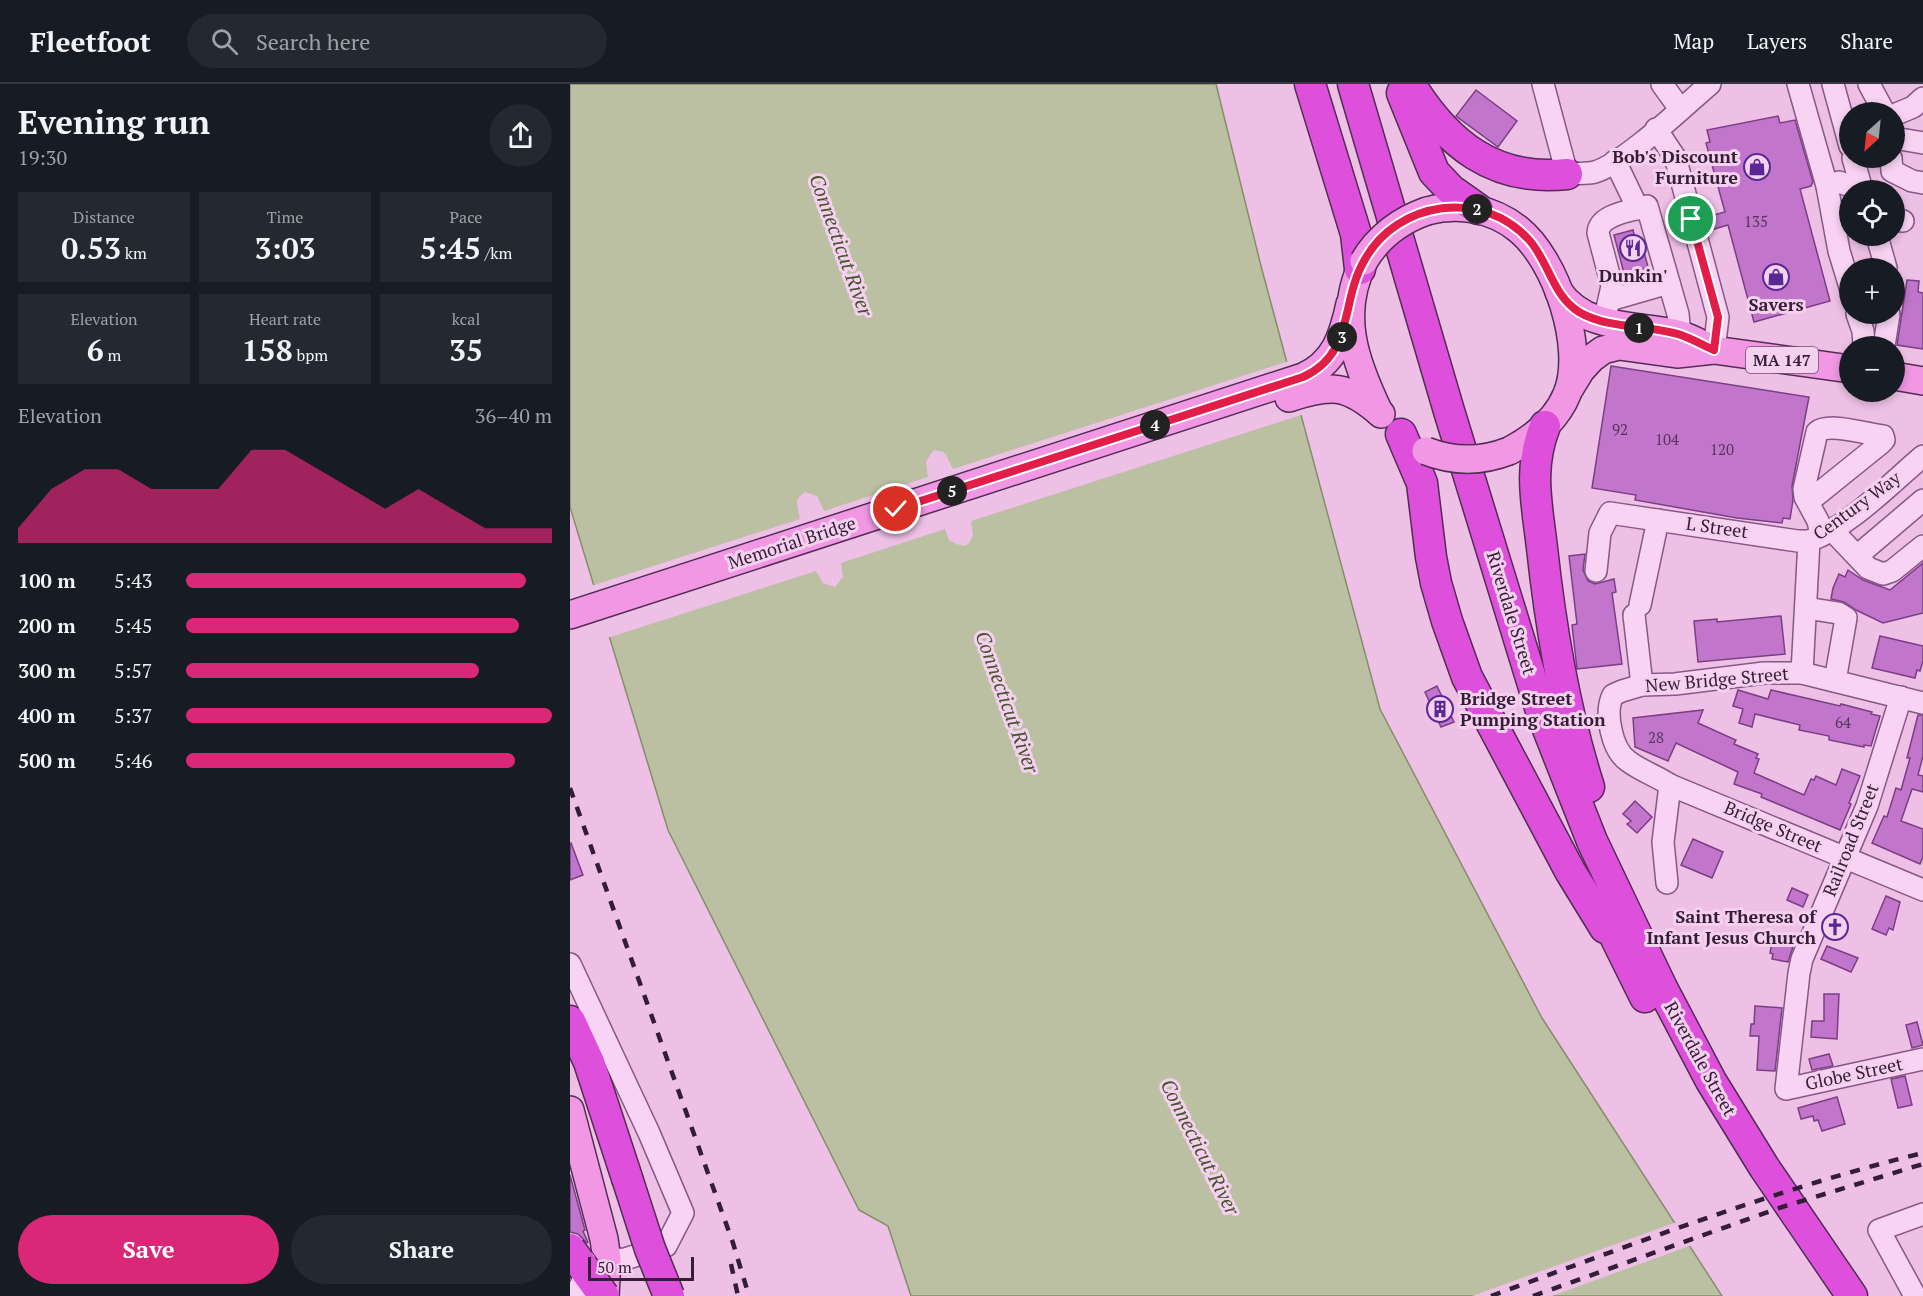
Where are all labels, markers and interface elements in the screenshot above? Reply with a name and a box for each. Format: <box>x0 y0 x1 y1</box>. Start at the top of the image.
search box <box>187 14 607 68</box>
text: Fleetfoot <box>30 23 151 60</box>
icon: search <box>208 25 241 58</box>
text: Search here <box>256 27 370 56</box>
text: Map <box>1673 27 1714 55</box>
text: Layers <box>1747 27 1807 55</box>
text: Share <box>1840 27 1893 55</box>
text: Evening run <box>18 100 210 143</box>
north arrow <box>1839 102 1905 168</box>
map controls <box>1839 102 1905 402</box>
button: share <box>489 104 552 167</box>
text: 19:30 <box>18 144 67 171</box>
place label: Bob's Discount Furniture <box>1612 144 1738 189</box>
shop icon: Bob's Discount Furniture <box>1742 152 1772 182</box>
water label: Connecticut River <box>803 170 880 321</box>
button: locate <box>1839 180 1905 246</box>
pin <box>1665 193 1716 244</box>
pin: 2 <box>1462 194 1492 224</box>
text: 2 <box>1472 198 1482 220</box>
icon: arrive <box>1674 202 1707 235</box>
text: Distance <box>73 206 135 228</box>
text: Time <box>267 206 303 228</box>
text: Pace <box>450 206 482 228</box>
house number: 135 <box>1744 211 1768 231</box>
text: 0.53 <box>61 228 121 268</box>
text: 3:03 <box>254 228 316 268</box>
text: 5:45 <box>420 228 481 268</box>
restaurant icon: Dunkin' <box>1618 233 1648 263</box>
text: km <box>121 242 147 264</box>
text: /km <box>481 242 512 264</box>
button: + <box>1839 258 1905 324</box>
shop icon: Savers <box>1761 262 1791 292</box>
place label: Dunkin' <box>1599 263 1667 287</box>
place label: Savers <box>1748 292 1804 316</box>
text: Elevation <box>70 308 138 330</box>
text: Heart rate <box>249 308 321 330</box>
text: kcal <box>452 308 480 330</box>
pin: 1 <box>1624 313 1654 343</box>
text: 1 <box>1634 317 1644 339</box>
pin: 3 <box>1327 322 1357 352</box>
text: 3 <box>1337 326 1347 348</box>
text: 6 <box>87 330 104 370</box>
text: 158 <box>242 330 293 370</box>
text: 35 <box>449 330 483 370</box>
button: − <box>1839 336 1905 402</box>
text: m <box>104 344 121 366</box>
text: bpm <box>293 344 328 366</box>
road number: MA 147 <box>1746 347 1818 373</box>
text: Elevation <box>18 402 102 429</box>
text: 36–40 m <box>475 402 552 429</box>
pin: 4 <box>1140 410 1170 440</box>
text: 4 <box>1150 414 1160 436</box>
house number: 92 <box>1612 419 1628 439</box>
house number: 104 <box>1655 429 1679 449</box>
house number: 120 <box>1710 439 1734 459</box>
street label: Century Way <box>1808 465 1906 545</box>
pin: 5 <box>937 476 967 506</box>
text: 5 <box>947 480 957 502</box>
pin <box>870 483 921 534</box>
icon: check <box>879 492 912 525</box>
street label: Memorial Bridge <box>725 510 859 574</box>
street label: L Street <box>1685 511 1750 543</box>
street label: Riverdale Street <box>1482 548 1542 678</box>
text: 100 m <box>18 567 76 594</box>
text: 5:43 <box>114 567 153 594</box>
text: 200 m <box>18 612 76 639</box>
text: 5:45 <box>114 612 153 639</box>
water label: Connecticut River <box>969 627 1046 778</box>
text: 300 m <box>18 657 76 684</box>
text: 5:57 <box>114 657 153 684</box>
street label: New Bridge Street <box>1644 661 1790 697</box>
place label: Bridge Street Pumping Station <box>1460 686 1606 731</box>
building icon: Bridge Street Pumping Station <box>1425 694 1455 724</box>
text: 400 m <box>18 702 76 729</box>
text: 5:37 <box>114 702 153 729</box>
house number: 64 <box>1835 712 1851 732</box>
house number: 28 <box>1648 727 1664 747</box>
text: 500 m <box>18 747 76 774</box>
text: 5:46 <box>114 747 153 774</box>
street label: Railroad Street <box>1817 779 1884 900</box>
street label: Bridge Street <box>1721 795 1826 858</box>
place label: Saint Theresa of Infant Jesus Church <box>1646 904 1817 949</box>
church icon: Saint Theresa of Infant Jesus Church <box>1820 912 1850 942</box>
street label: Riverdale Street <box>1659 997 1742 1120</box>
street label: Globe Street <box>1803 1051 1905 1095</box>
water label: Connecticut River <box>1155 1074 1247 1220</box>
button: Save <box>18 1215 279 1284</box>
button: Share <box>291 1215 552 1284</box>
scale bar <box>588 1254 694 1282</box>
text: 50 m <box>597 1256 632 1278</box>

